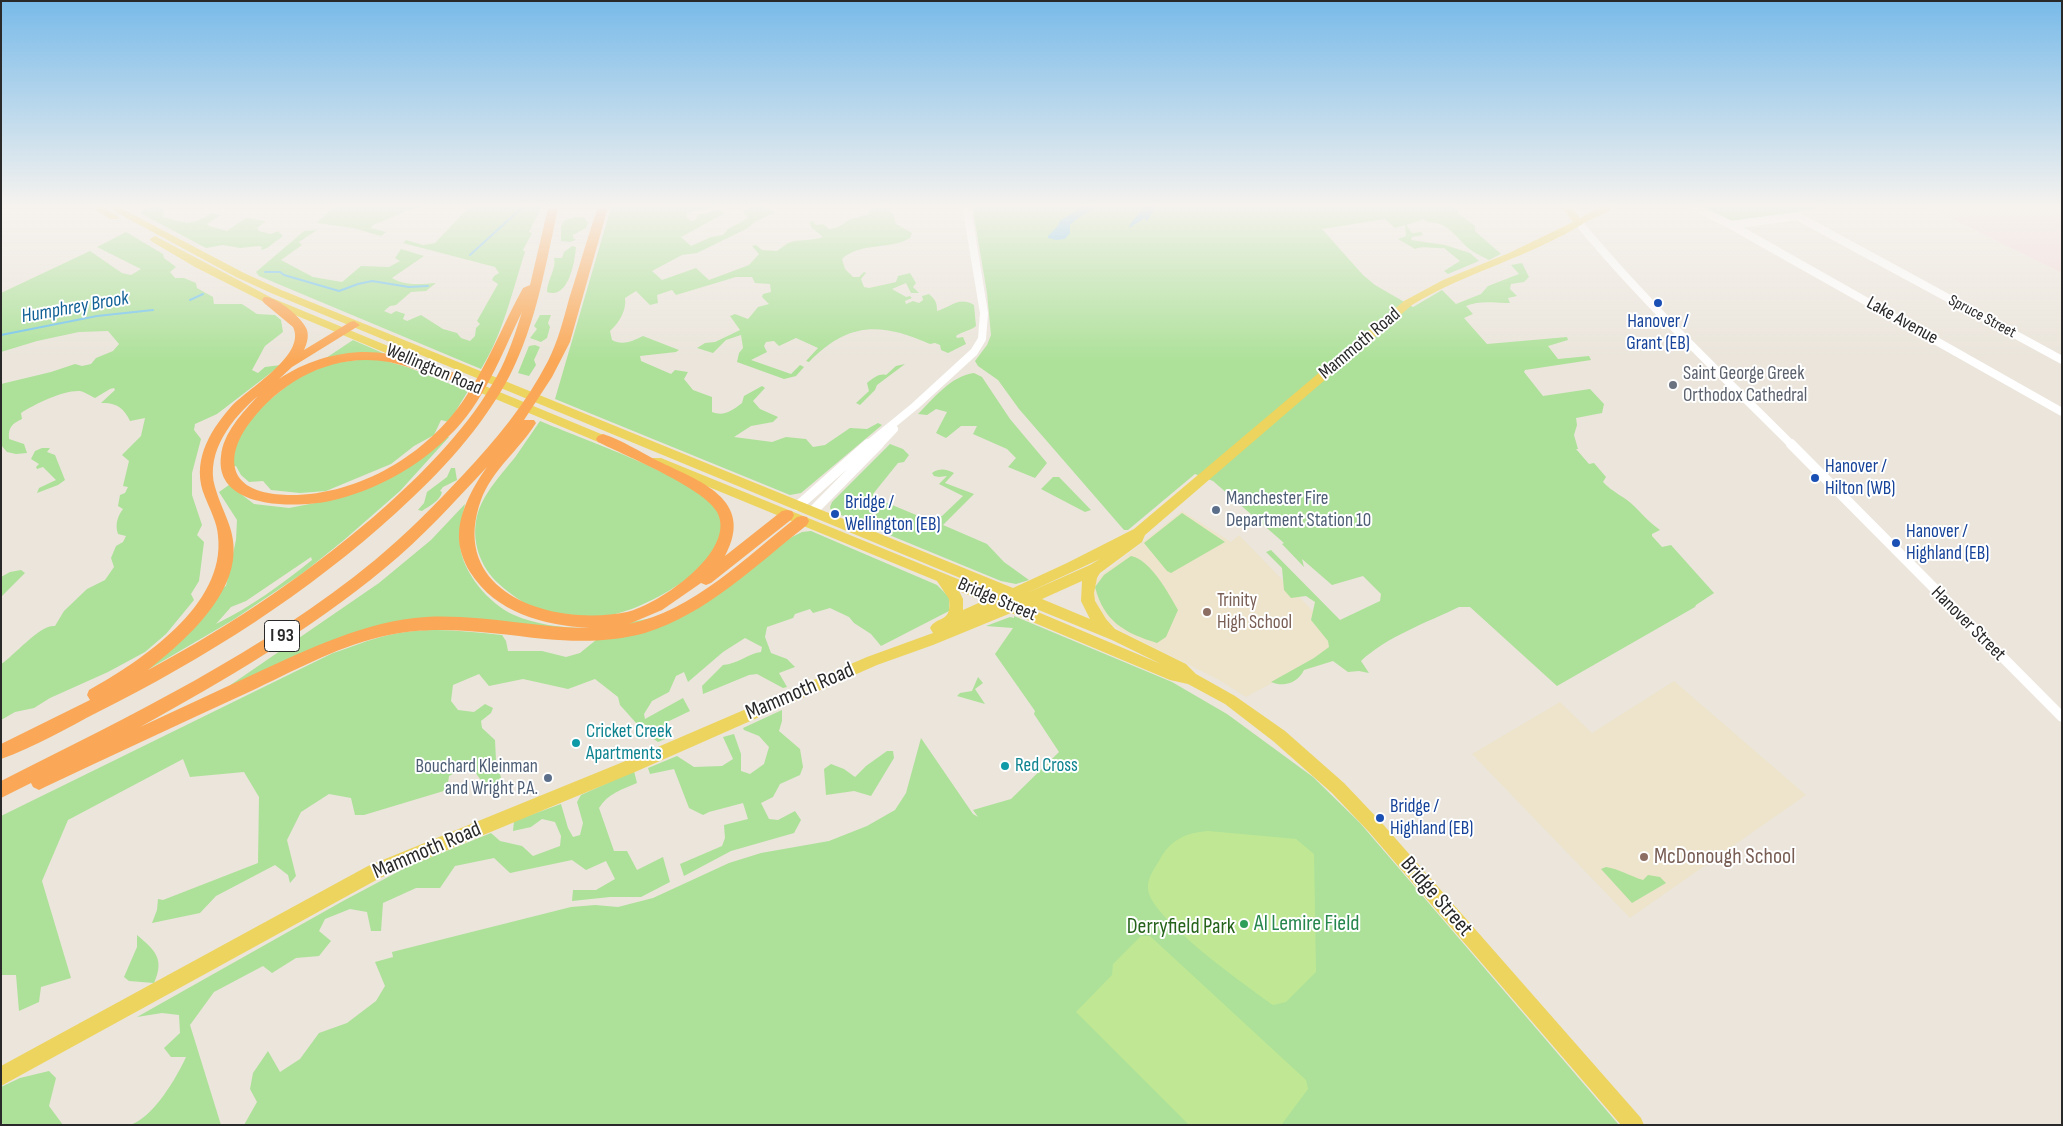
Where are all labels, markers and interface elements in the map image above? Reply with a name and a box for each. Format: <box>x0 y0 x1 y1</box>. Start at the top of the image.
water label: Humphrey Brook <box>19 287 131 329</box>
street label: Spruce Street <box>1945 291 2019 343</box>
street label: Lake Avenue <box>1862 292 1942 350</box>
marker: Hanover / Grant (EB) <box>1652 297 1664 309</box>
street label: Mammoth Road <box>1315 303 1405 385</box>
place label: Hanover / Grant (EB) <box>1626 311 1690 355</box>
street label: Wellington Road <box>382 339 486 401</box>
place label: Saint George Greek Orthodox Cathedral <box>1683 363 1807 407</box>
marker: Saint George Greek Orthodox Cathedral <box>1667 379 1679 391</box>
place label: Hanover / Hilton (WB) <box>1825 456 1895 500</box>
marker: Hanover / Hilton (WB) <box>1809 472 1821 484</box>
place label: Manchester Fire Department Station 10 <box>1226 488 1371 532</box>
place label: Bridge / Wellington (EB) <box>845 492 941 536</box>
marker: Manchester Fire Department Station 10 <box>1210 504 1222 516</box>
marker: Bridge / Wellington (EB) <box>829 508 841 520</box>
place label: Hanover / Highland (EB) <box>1906 521 1989 565</box>
marker: Hanover / Highland (EB) <box>1890 537 1902 549</box>
street label: Bridge Street <box>954 573 1040 627</box>
street label: Hanover Street <box>1926 582 2010 666</box>
place label: Trinity High School <box>1217 590 1292 634</box>
marker: Trinity High School <box>1201 606 1213 618</box>
road number: I 93 <box>264 620 300 652</box>
street label: Mammoth Road <box>742 657 858 727</box>
place label: Cricket Creek Apartments <box>586 721 672 765</box>
marker: Cricket Creek Apartments <box>570 737 582 749</box>
place label: Red Cross <box>1015 755 1078 777</box>
place label: Bouchard Kleinman and Wright P.A. <box>415 756 538 800</box>
marker: Red Cross <box>999 760 1011 772</box>
marker: Bouchard Kleinman and Wright P.A. <box>542 772 554 784</box>
place label: Bridge / Highland (EB) <box>1390 796 1473 840</box>
marker: Bridge / Highland (EB) <box>1374 812 1386 824</box>
street label: Mammoth Road <box>369 816 485 886</box>
place label: McDonough School <box>1654 844 1795 870</box>
marker: McDonough School <box>1638 851 1650 863</box>
street label: Bridge Street <box>1394 852 1478 942</box>
place label: Al Lemire Field <box>1254 911 1359 937</box>
park label: Derryfield Park <box>1127 914 1235 940</box>
marker: Al Lemire Field <box>1238 918 1250 930</box>

